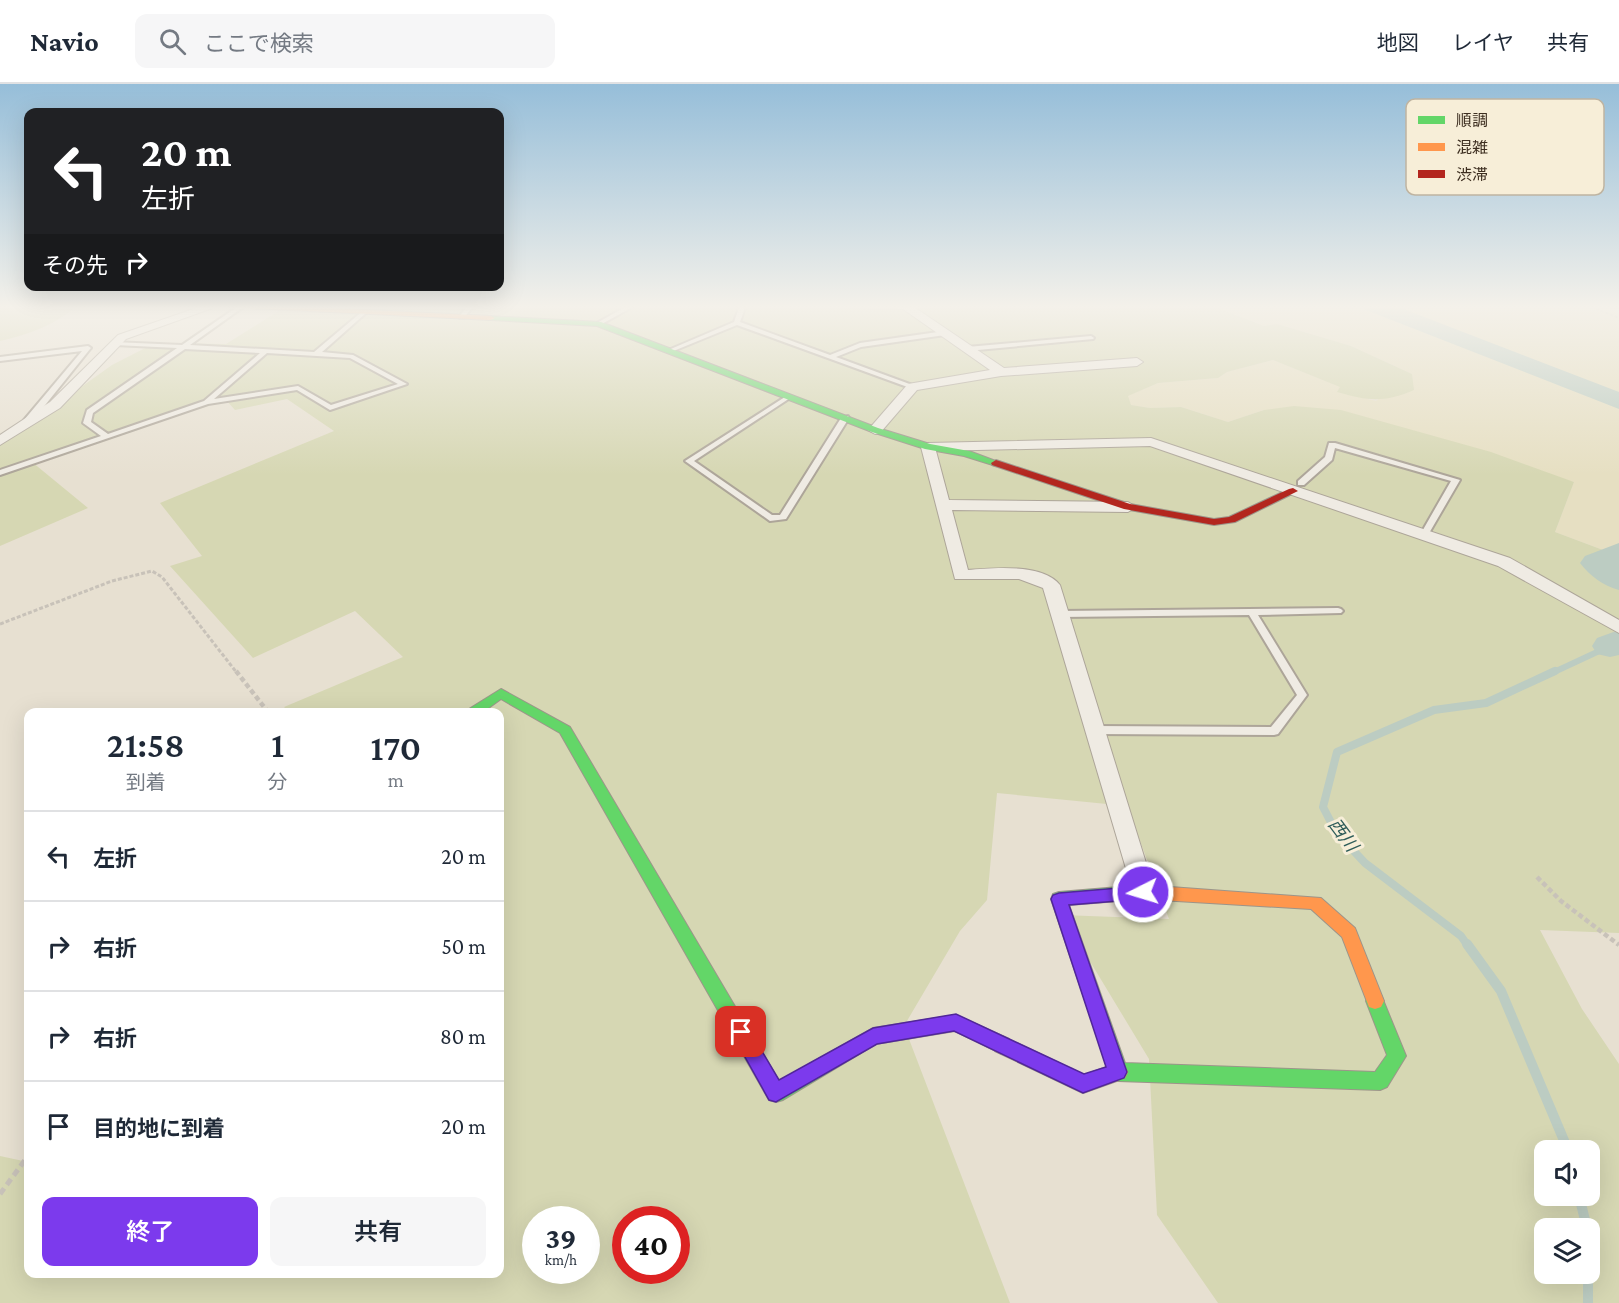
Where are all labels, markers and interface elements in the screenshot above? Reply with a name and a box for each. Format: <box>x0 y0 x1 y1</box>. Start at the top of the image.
search box <box>135 14 555 68</box>
icon: search <box>156 25 189 58</box>
text: Navio <box>30 26 99 57</box>
text: ここで検索 <box>204 31 314 56</box>
text: 地図 <box>1377 31 1419 55</box>
text: レイヤ <box>1452 31 1514 55</box>
text: 共有 <box>1547 31 1589 55</box>
legend <box>1406 99 1604 195</box>
text: 順調 <box>1456 112 1488 129</box>
text: 20 m <box>141 128 232 175</box>
icon: left <box>42 132 120 210</box>
text: 混雑 <box>1456 139 1488 156</box>
text: 渋滞 <box>1456 166 1488 183</box>
text: 左折 <box>141 184 195 214</box>
icon: right <box>120 246 153 279</box>
text: その先 <box>42 253 108 278</box>
text: 21:58 <box>107 725 185 765</box>
text: 1 <box>271 725 284 765</box>
text: 170 <box>370 728 421 768</box>
text: m <box>388 769 404 791</box>
text: 到着 <box>126 771 166 793</box>
text: 分 <box>268 771 288 793</box>
water label: 西川 <box>1324 815 1363 857</box>
icon: left <box>42 840 75 873</box>
text: 20 m <box>441 844 486 869</box>
text: 左折 <box>93 846 137 871</box>
position arrow <box>1111 860 1175 924</box>
icon: right <box>42 930 75 963</box>
text: 50 m <box>441 934 486 959</box>
text: 右折 <box>93 936 137 961</box>
pin <box>715 1006 766 1057</box>
icon: arrive <box>724 1015 757 1048</box>
icon: right <box>42 1020 75 1053</box>
text: 80 m <box>440 1024 486 1049</box>
text: 右折 <box>93 1026 137 1051</box>
icon: arrive <box>42 1110 75 1143</box>
text: 20 m <box>441 1114 486 1139</box>
text: 目的地に到着 <box>93 1116 225 1141</box>
map controls <box>1534 1140 1600 1284</box>
button: sound <box>1534 1140 1600 1206</box>
button: 終了 <box>42 1197 258 1266</box>
button: 共有 <box>270 1197 486 1266</box>
speed limit sign: 40 <box>612 1206 690 1284</box>
button: layers <box>1534 1218 1600 1284</box>
text: 39 <box>545 1221 577 1254</box>
text: km/h <box>545 1252 577 1268</box>

